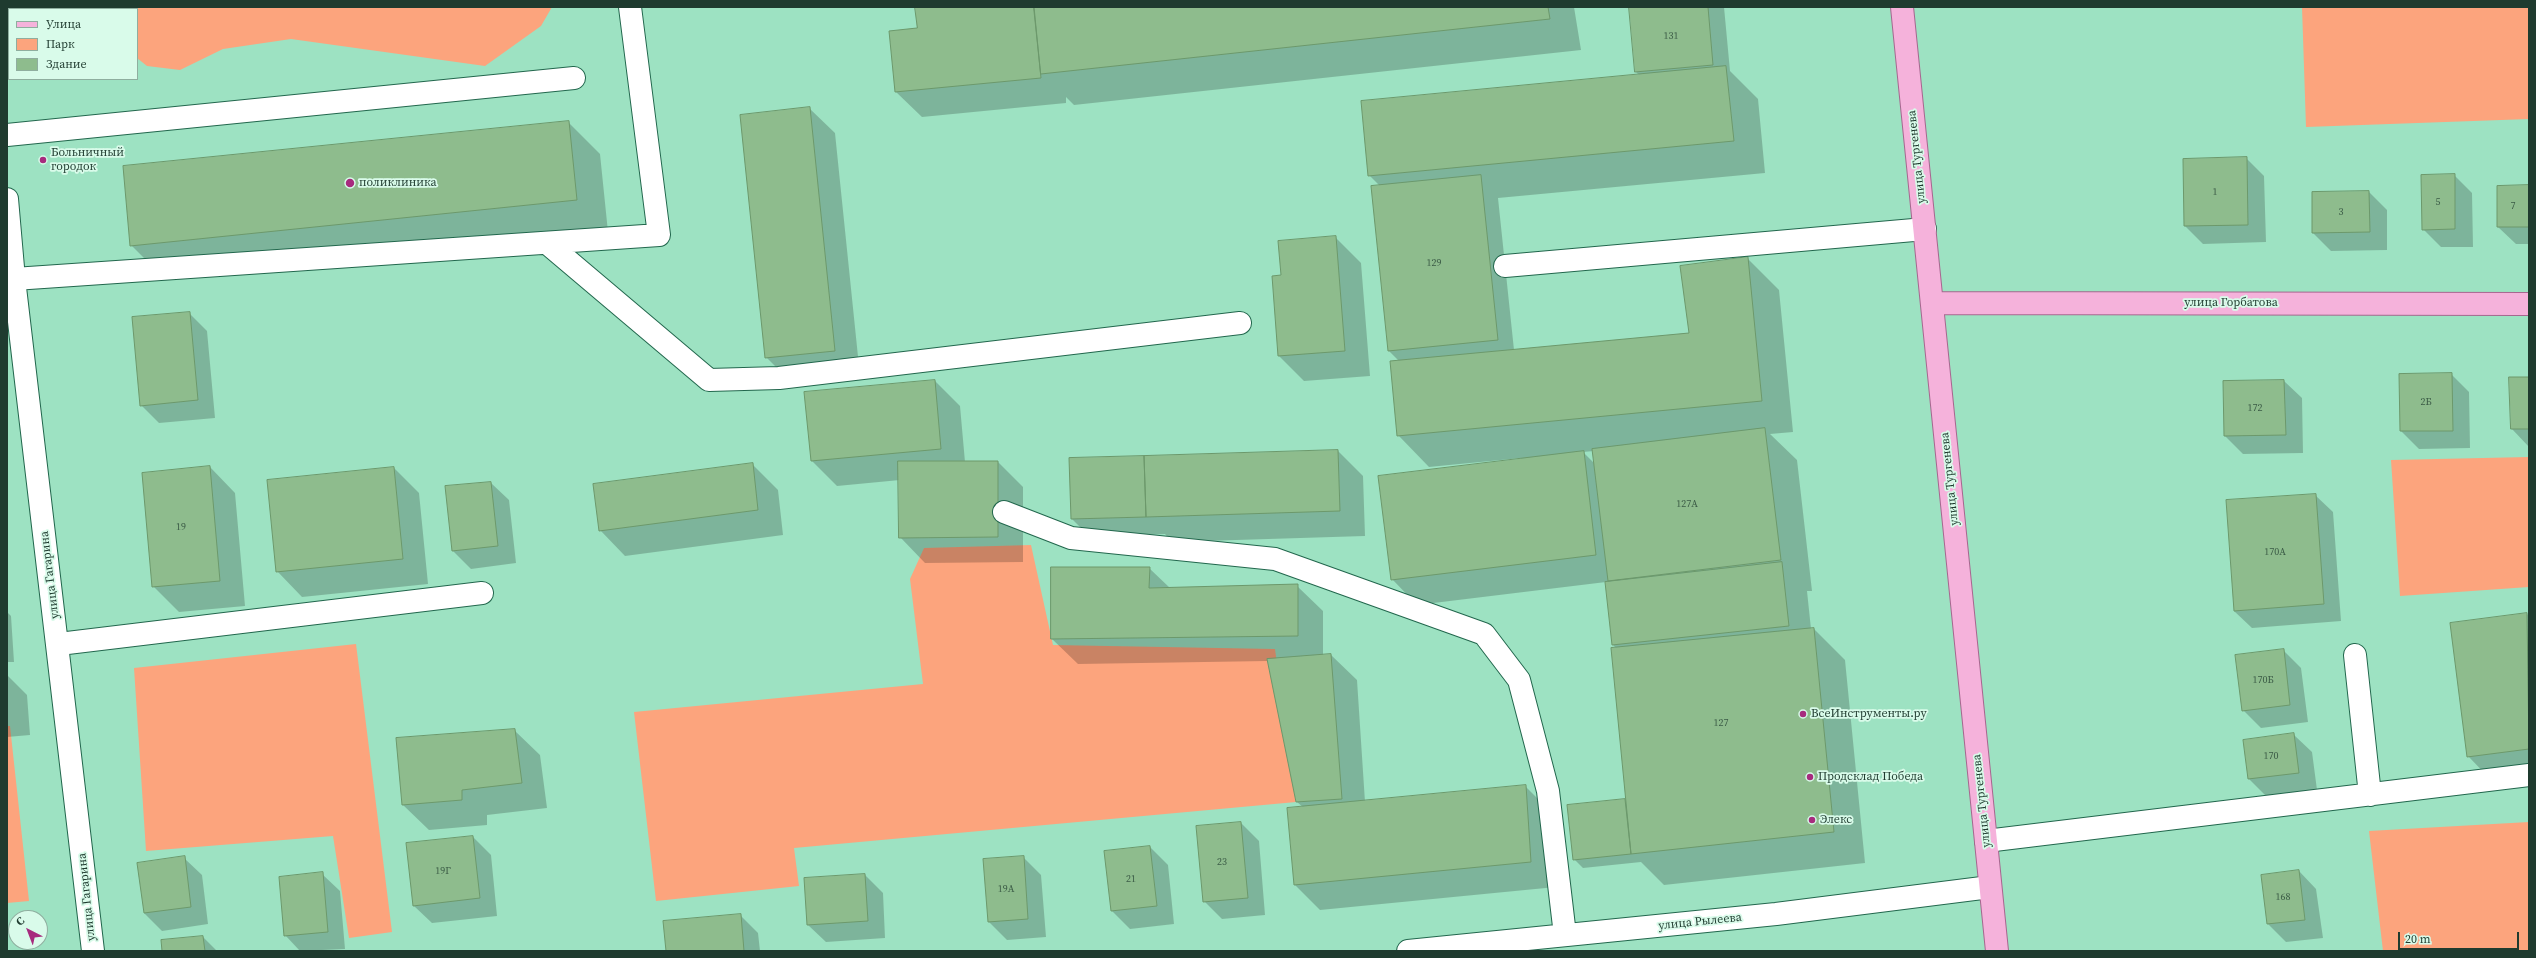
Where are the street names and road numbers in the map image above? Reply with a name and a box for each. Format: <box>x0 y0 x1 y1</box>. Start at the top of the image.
street label: улица Тургенева <box>1905 110 1929 204</box>
street label: улица Горбатова <box>2184 296 2278 310</box>
street label: улица Тургенева <box>1938 432 1962 526</box>
street label: улица Гагарина <box>37 530 63 620</box>
street label: улица Тургенева <box>1970 754 1994 848</box>
street label: улица Гагарина <box>75 852 99 942</box>
street label: улица Рылеева <box>1658 910 1742 934</box>

